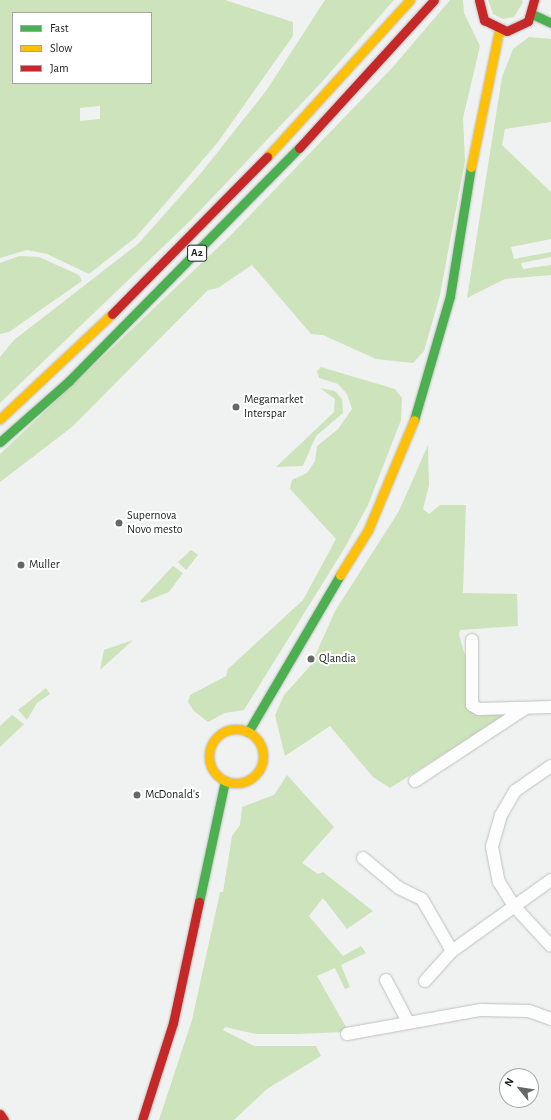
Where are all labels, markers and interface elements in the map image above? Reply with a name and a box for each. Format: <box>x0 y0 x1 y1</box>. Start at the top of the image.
legend <box>12 12 152 84</box>
text: Fast <box>50 22 69 34</box>
text: Slow <box>50 42 72 54</box>
text: Jam <box>50 62 69 74</box>
road number: A2 <box>187 244 207 262</box>
place label: Megamarket Interspar <box>244 393 303 421</box>
marker: Megamarket Interspar <box>231 402 241 412</box>
place label: Supernova Novo mesto <box>127 509 183 537</box>
marker: Supernova Novo mesto <box>114 518 124 528</box>
place label: Muller <box>29 558 60 572</box>
marker: Muller <box>16 560 26 570</box>
place label: Qlandia <box>319 652 356 666</box>
marker: Qlandia <box>306 654 316 664</box>
place label: McDonald's <box>145 788 199 802</box>
marker: McDonald's <box>132 790 142 800</box>
north arrow <box>499 1068 539 1108</box>
text: N <box>502 1076 516 1088</box>

